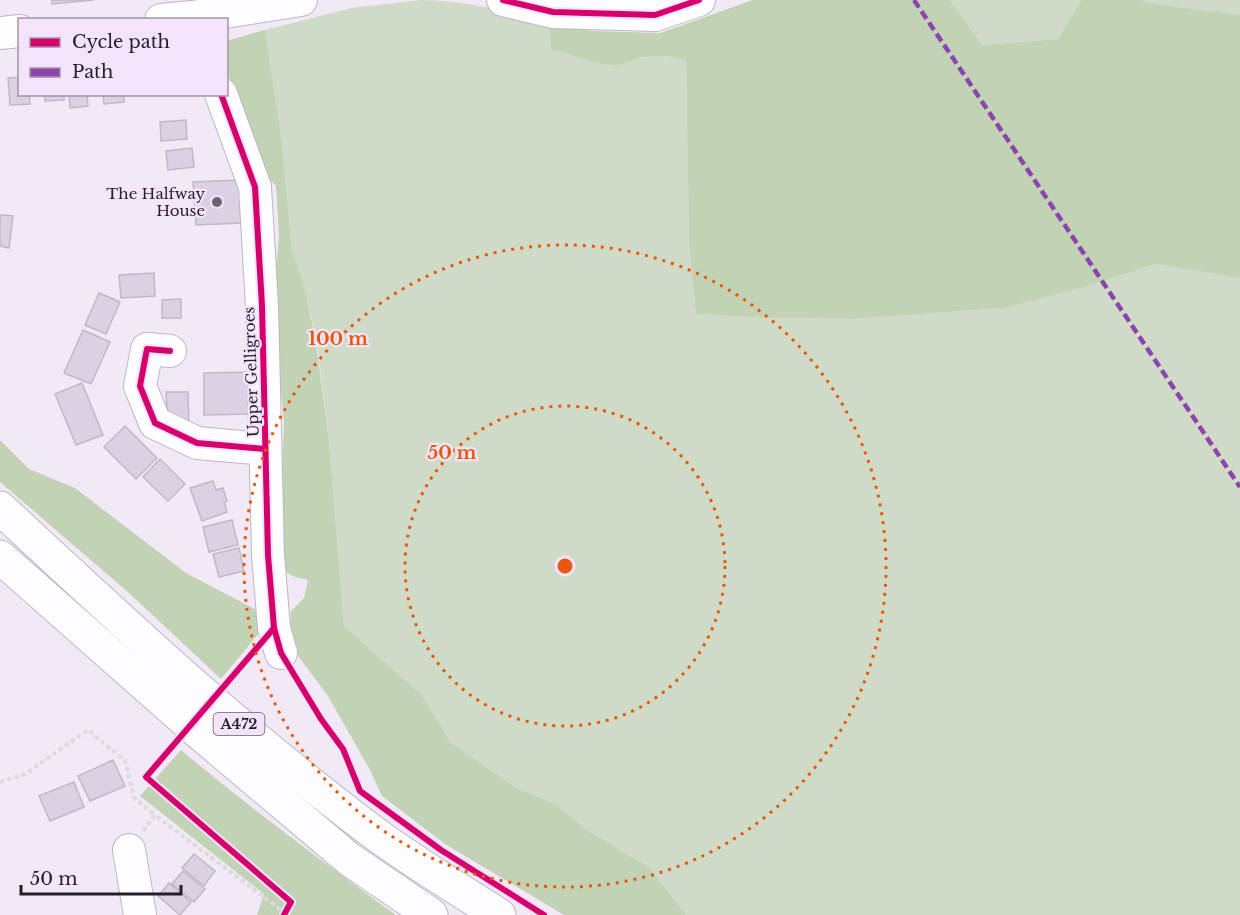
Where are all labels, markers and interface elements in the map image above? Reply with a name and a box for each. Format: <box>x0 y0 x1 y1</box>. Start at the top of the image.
legend <box>18 18 228 96</box>
text: Cycle path <box>72 31 170 53</box>
text: Path <box>72 61 113 83</box>
place label: The Halfway House <box>106 184 205 220</box>
marker: The Halfway House <box>210 195 224 209</box>
street label: Upper Gelligroes <box>239 306 263 437</box>
text: 100 m <box>308 328 368 350</box>
text: 50 m <box>428 442 477 464</box>
centre of rings <box>555 556 575 576</box>
road number: A472 <box>214 713 264 735</box>
scale bar <box>21 858 182 896</box>
text: 50 m <box>30 868 78 890</box>

